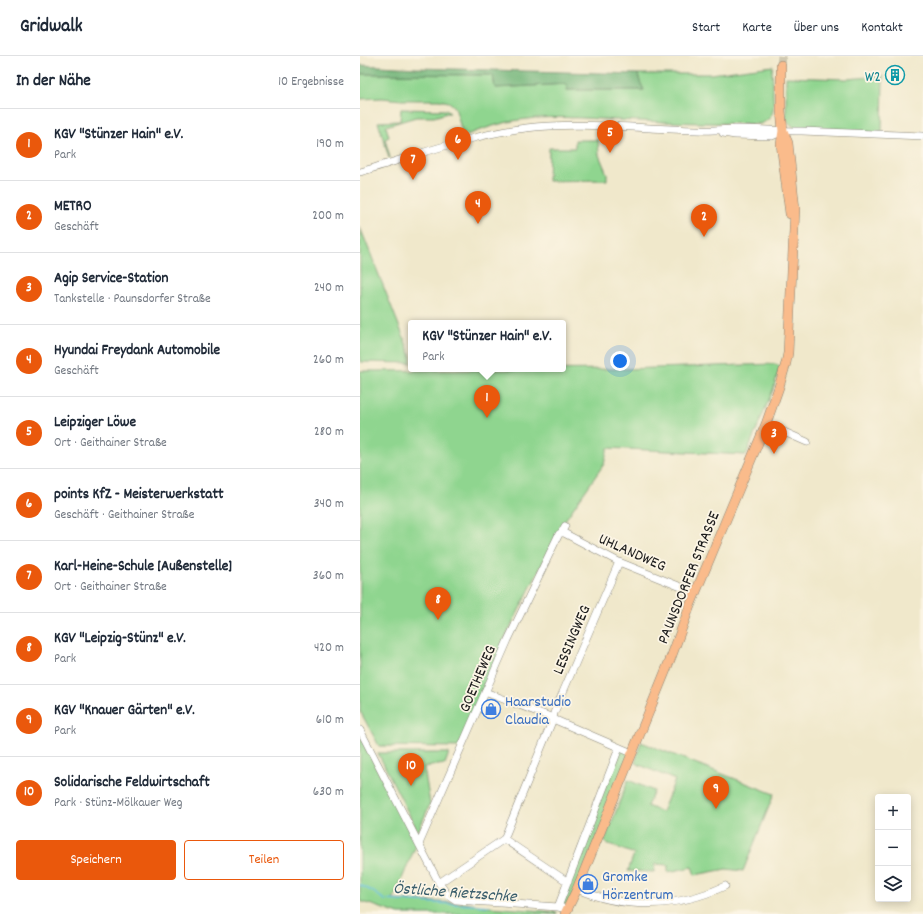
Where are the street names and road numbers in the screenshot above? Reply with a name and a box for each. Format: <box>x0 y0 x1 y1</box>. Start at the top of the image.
street label: PAUNSDORFER STRASSE <box>652 508 727 648</box>
street label: UHLANDWEG <box>594 528 669 578</box>
street label: LESSINGWEG <box>547 602 597 678</box>
street label: GOETHEWEG <box>454 642 503 716</box>

